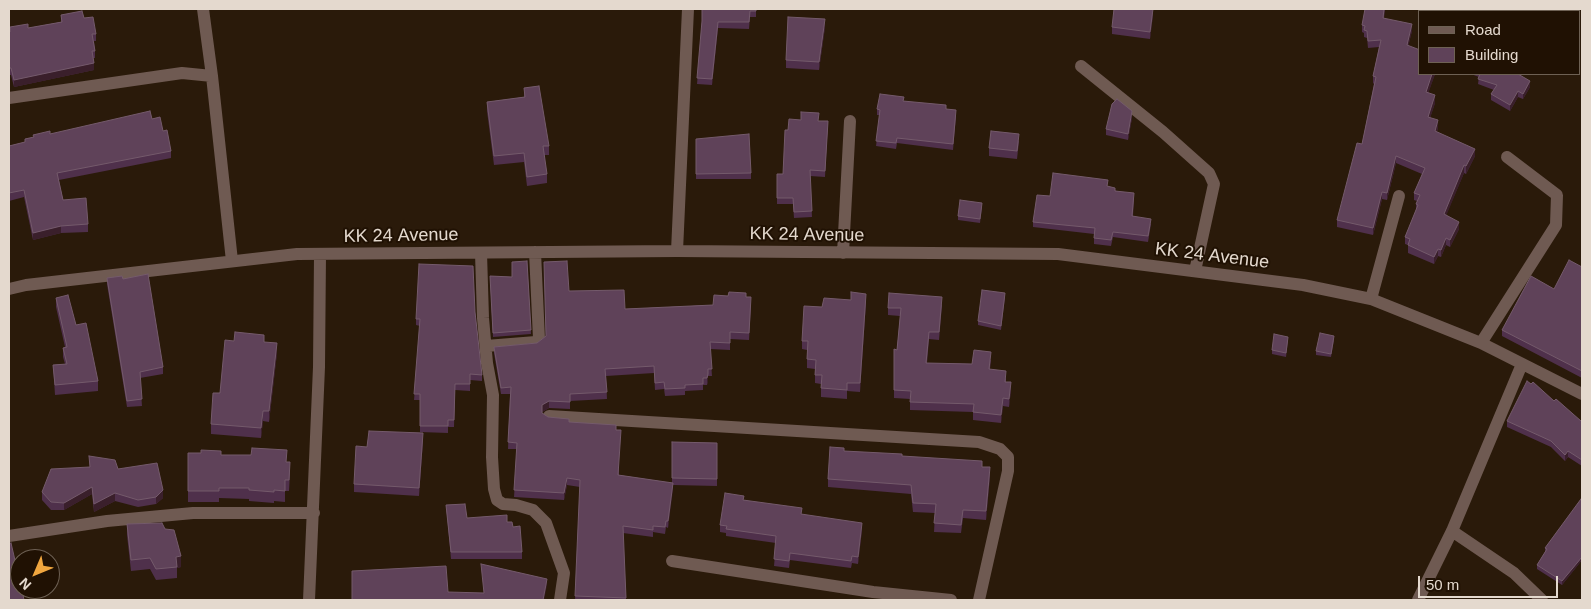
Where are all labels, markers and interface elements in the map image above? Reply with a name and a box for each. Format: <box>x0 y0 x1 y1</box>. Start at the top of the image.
legend <box>1418 10 1581 75</box>
text: Road <box>1465 21 1501 38</box>
text: Building <box>1465 46 1518 63</box>
street label: KK 24 Avenue <box>749 223 865 247</box>
street label: KK 24 Avenue <box>343 224 459 248</box>
street label: KK 24 Avenue <box>1154 238 1270 274</box>
north arrow <box>10 549 60 599</box>
scale bar <box>1421 566 1561 598</box>
text: N <box>16 575 34 593</box>
text: 50 m <box>1426 576 1459 593</box>

